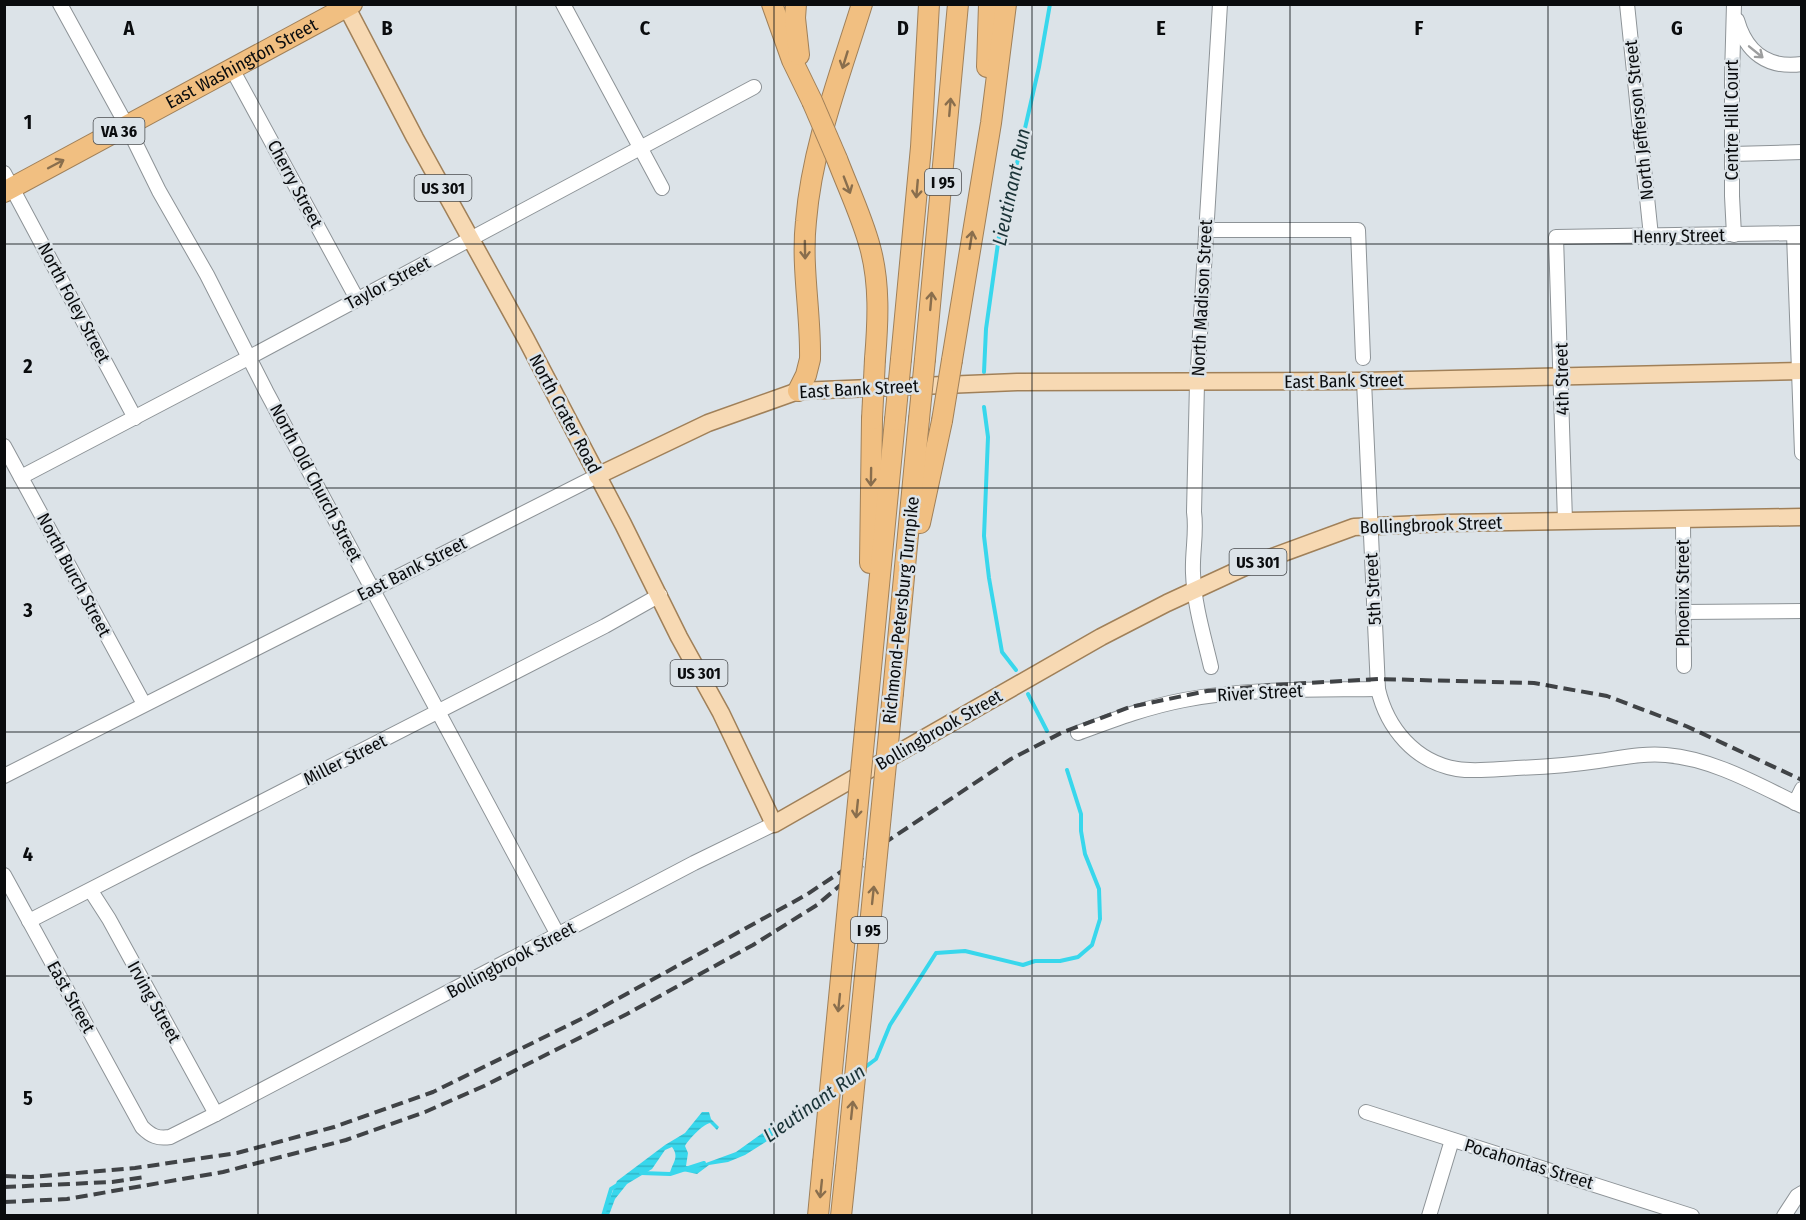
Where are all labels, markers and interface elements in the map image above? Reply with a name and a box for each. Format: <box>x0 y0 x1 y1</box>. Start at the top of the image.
street label: East Washington Street <box>162 14 321 114</box>
text: A <box>123 16 136 40</box>
text: B <box>381 16 393 40</box>
text: C <box>640 16 651 40</box>
text: D <box>897 16 909 40</box>
text: E <box>1156 16 1166 40</box>
text: F <box>1415 16 1424 40</box>
text: G <box>1671 16 1683 40</box>
street label: North Jefferson Street <box>1620 39 1658 201</box>
one-way arrow <box>1748 45 1764 58</box>
one-way arrow <box>839 50 850 69</box>
street label: Centre Hill Court <box>1721 59 1743 180</box>
one-way arrow <box>945 98 956 118</box>
text: 1 <box>24 110 32 134</box>
road number: VA 36 <box>94 118 144 144</box>
water label: Lieutinant Run <box>987 126 1035 248</box>
street label: Cherry Street <box>263 136 327 232</box>
one-way arrow <box>47 158 64 170</box>
road number: I 95 <box>925 169 961 195</box>
road number: US 301 <box>414 175 472 201</box>
one-way arrow <box>842 176 853 194</box>
one-way arrow <box>911 178 922 198</box>
street label: North Madison Street <box>1187 219 1217 377</box>
street label: Henry Street <box>1633 224 1725 248</box>
one-way arrow <box>966 231 977 250</box>
street label: North Foley Street <box>33 239 115 367</box>
one-way arrow <box>799 240 810 260</box>
street label: Taylor Street <box>342 251 434 315</box>
one-way arrow <box>926 292 937 312</box>
street label: 4th Street <box>1550 342 1574 415</box>
street label: North Crater Road <box>524 351 606 477</box>
text: 2 <box>22 354 33 378</box>
street label: East Bank Street <box>1284 369 1404 393</box>
street label: East Bank Street <box>799 375 919 403</box>
street label: North Old Church Street <box>265 400 367 566</box>
one-way arrow <box>865 467 877 487</box>
street label: Richmond-Petersburg Turnpike <box>878 495 924 725</box>
street label: North Burch Street <box>32 509 116 641</box>
street label: Bollingbrook Street <box>1359 512 1503 538</box>
street label: East Bank Street <box>354 532 470 606</box>
street label: Phoenix Street <box>1672 539 1694 647</box>
road number: US 301 <box>1230 549 1286 575</box>
street label: 5th Street <box>1360 552 1386 626</box>
text: 3 <box>22 598 33 622</box>
road number: US 301 <box>670 660 728 686</box>
street label: River Street <box>1217 680 1304 706</box>
street label: Bollingbrook Street <box>872 685 1006 775</box>
street label: Miller Street <box>300 730 390 790</box>
one-way arrow <box>851 799 862 819</box>
text: 4 <box>23 842 33 866</box>
one-way arrow <box>868 885 879 905</box>
street label: Bollingbrook Street <box>443 917 579 1003</box>
road number: I 95 <box>851 917 887 943</box>
street label: East Street <box>42 957 100 1037</box>
street label: Irving Street <box>123 957 185 1047</box>
one-way arrow <box>833 993 844 1013</box>
water label: Lieutinant Run <box>758 1059 870 1147</box>
text: 5 <box>23 1086 33 1110</box>
one-way arrow <box>847 1100 858 1120</box>
street label: Pocahontas Street <box>1462 1134 1596 1194</box>
one-way arrow <box>815 1179 826 1199</box>

